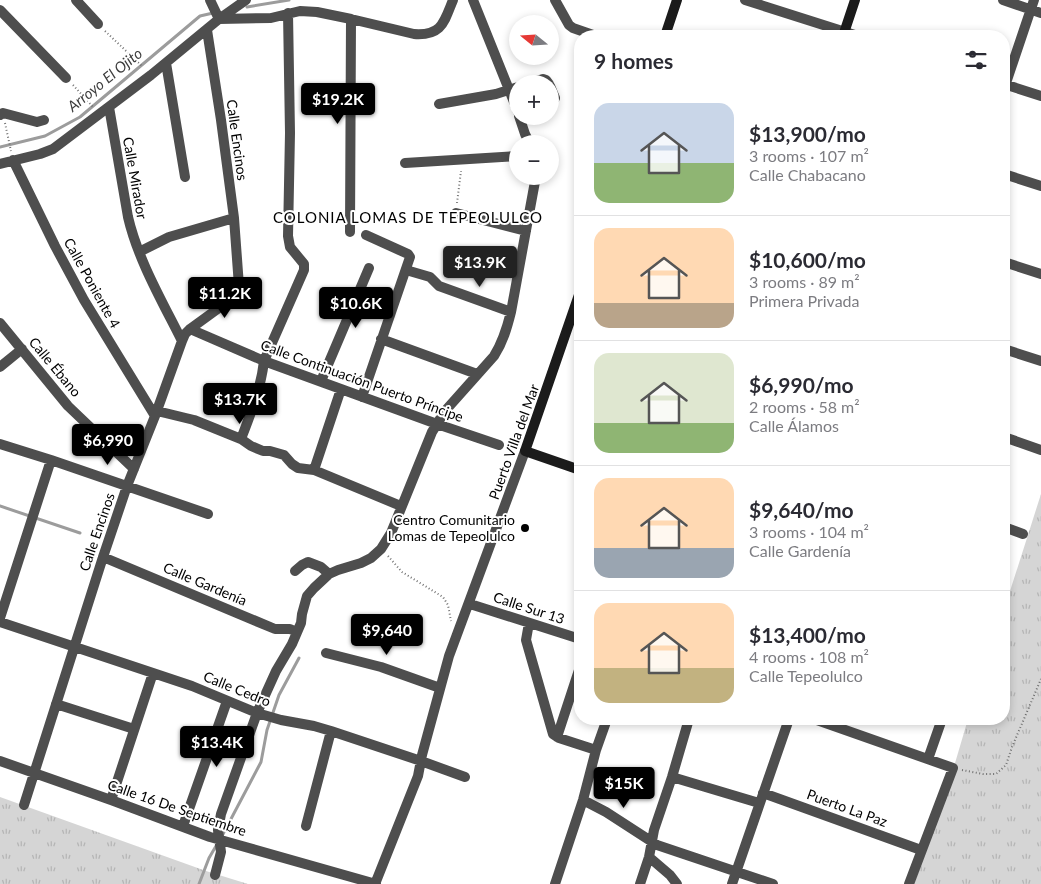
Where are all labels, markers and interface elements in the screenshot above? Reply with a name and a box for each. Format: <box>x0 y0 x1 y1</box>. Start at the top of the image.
north arrow <box>509 15 559 65</box>
map controls <box>509 15 559 185</box>
water label: Arroyo El Ojito <box>63 43 146 116</box>
icon: filters <box>962 46 990 74</box>
text: 9 homes <box>594 48 673 73</box>
button: + <box>509 75 559 125</box>
pin: $19.2K <box>297 82 379 125</box>
text: $19.2K <box>312 89 364 108</box>
street label: Calle Encinos <box>223 98 252 181</box>
text: $13,900/mo <box>749 121 866 146</box>
icon: home <box>634 123 694 183</box>
button: − <box>509 135 559 185</box>
street label: Calle Mirador <box>120 136 151 220</box>
text: 3 rooms · 107 m² <box>749 146 869 165</box>
text: Calle Chabacano <box>749 165 866 184</box>
district label: COLONIA LOMAS DE TEPEOLULCO <box>273 208 543 226</box>
street label: Calle Poniente 4 <box>61 235 124 331</box>
pin: $13.9K <box>439 246 521 288</box>
text: $10,600/mo <box>749 247 866 272</box>
icon: home <box>634 248 694 308</box>
text: $13.9K <box>454 252 506 271</box>
text: 3 rooms · 89 m² <box>749 272 860 291</box>
pin: $11.2K <box>184 276 266 319</box>
text: $11.2K <box>199 283 251 302</box>
pin: $10.6K <box>315 286 397 329</box>
text: Primera Privada <box>749 291 860 310</box>
text: $10.6K <box>330 293 382 312</box>
street label: Calle Ébano <box>26 333 85 400</box>
street label: Calle Continuación Puerto Príncipe <box>259 336 466 425</box>
text: $6,990/mo <box>749 372 854 397</box>
icon: home <box>634 373 694 433</box>
pin: $13.7K <box>199 382 281 425</box>
street label: Puerto Villa del Mar <box>485 382 542 502</box>
text: $13.7K <box>214 389 266 408</box>
text: 2 rooms · 58 m² <box>749 397 860 416</box>
text: Calle Álamos <box>749 416 839 435</box>
pin: $6,990 <box>67 424 149 466</box>
text: $6,990 <box>83 430 133 449</box>
street label: Calle Encinos <box>75 491 118 573</box>
text: $9,640/mo <box>749 497 854 522</box>
icon: home <box>634 498 694 558</box>
place label: Centro Comunitario Lomas de Tepeolulco <box>388 511 515 544</box>
marker: Centro Comunitario Lomas de Tepeolulco <box>519 522 531 534</box>
text: 3 rooms · 104 m² <box>749 522 869 541</box>
text: Calle Gardenía <box>749 541 851 560</box>
street label: Calle Gardenía <box>161 558 250 609</box>
street label: Calle Sur 13 <box>491 588 567 627</box>
pin: $9,640 <box>346 614 428 656</box>
text: $9,640 <box>362 620 412 639</box>
text: $13,400/mo <box>749 622 866 647</box>
icon: home <box>634 623 694 683</box>
text: 4 rooms · 108 m² <box>749 647 869 666</box>
text: Calle Tepeolulco <box>749 666 863 685</box>
street label: Calle Cedro <box>201 667 273 710</box>
pin: $13.4K <box>176 726 258 768</box>
text: $13.4K <box>191 732 243 751</box>
pin: $15K <box>594 766 654 809</box>
text: $15K <box>605 773 643 792</box>
street label: Calle 16 De Septiembre <box>106 776 249 839</box>
street label: Puerto La Paz <box>805 785 890 830</box>

